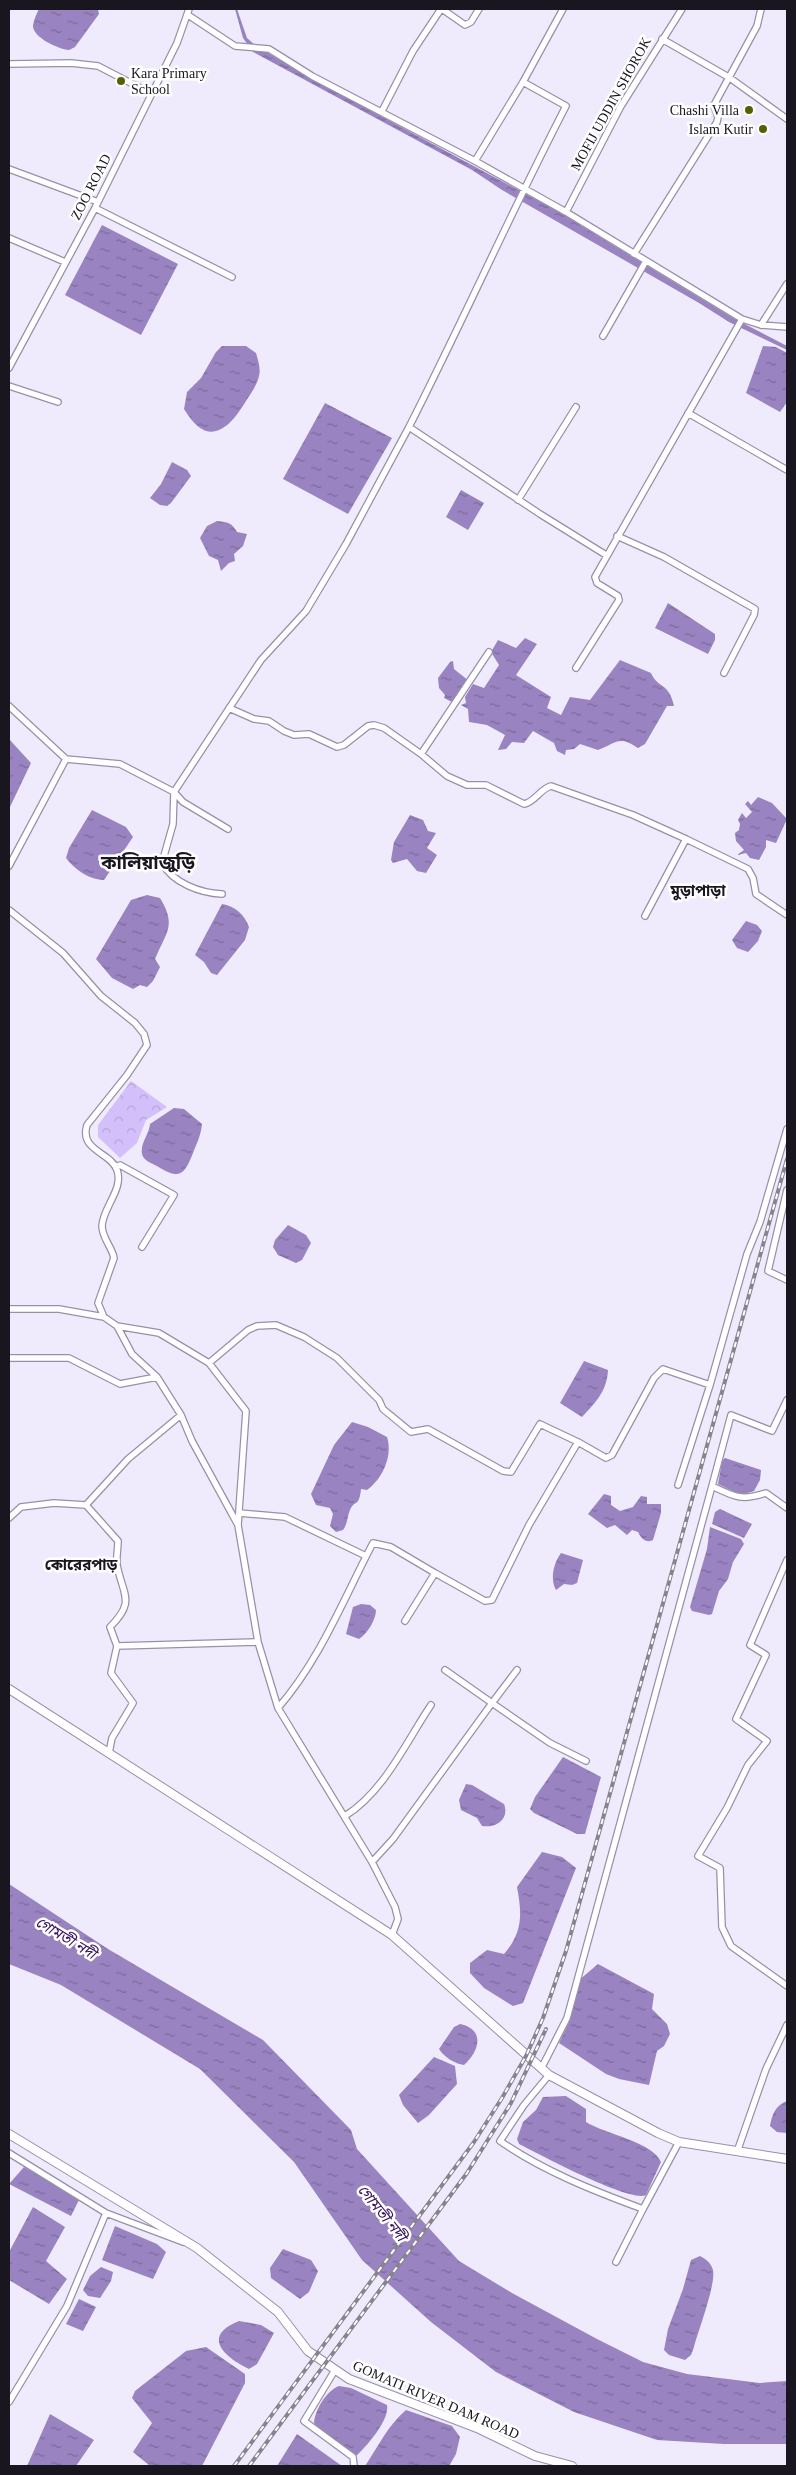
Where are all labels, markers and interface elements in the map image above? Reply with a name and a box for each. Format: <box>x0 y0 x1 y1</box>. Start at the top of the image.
street label: MOFIJ UDDIN SHOROK <box>568 35 654 173</box>
place label: Kara Primary School <box>131 66 207 97</box>
marker: Kara Primary School <box>115 75 127 87</box>
place label: Chashi Villa <box>670 103 740 118</box>
marker: Chashi Villa <box>743 104 755 116</box>
place label: Islam Kutir <box>689 122 753 137</box>
marker: Islam Kutir <box>757 123 769 135</box>
street label: ZOO ROAD <box>68 152 114 222</box>
district label: কালিয়াজুড়ি <box>100 852 195 873</box>
district label: মুড়াপাড়া <box>670 883 726 901</box>
district label: কোরেরপাড় <box>45 1557 118 1573</box>
water label: গোমতী নদী <box>33 1913 102 1964</box>
water label: গোমতী নদী <box>355 2181 412 2247</box>
street label: GOMATI RIVER DAM ROAD <box>351 2358 521 2442</box>

